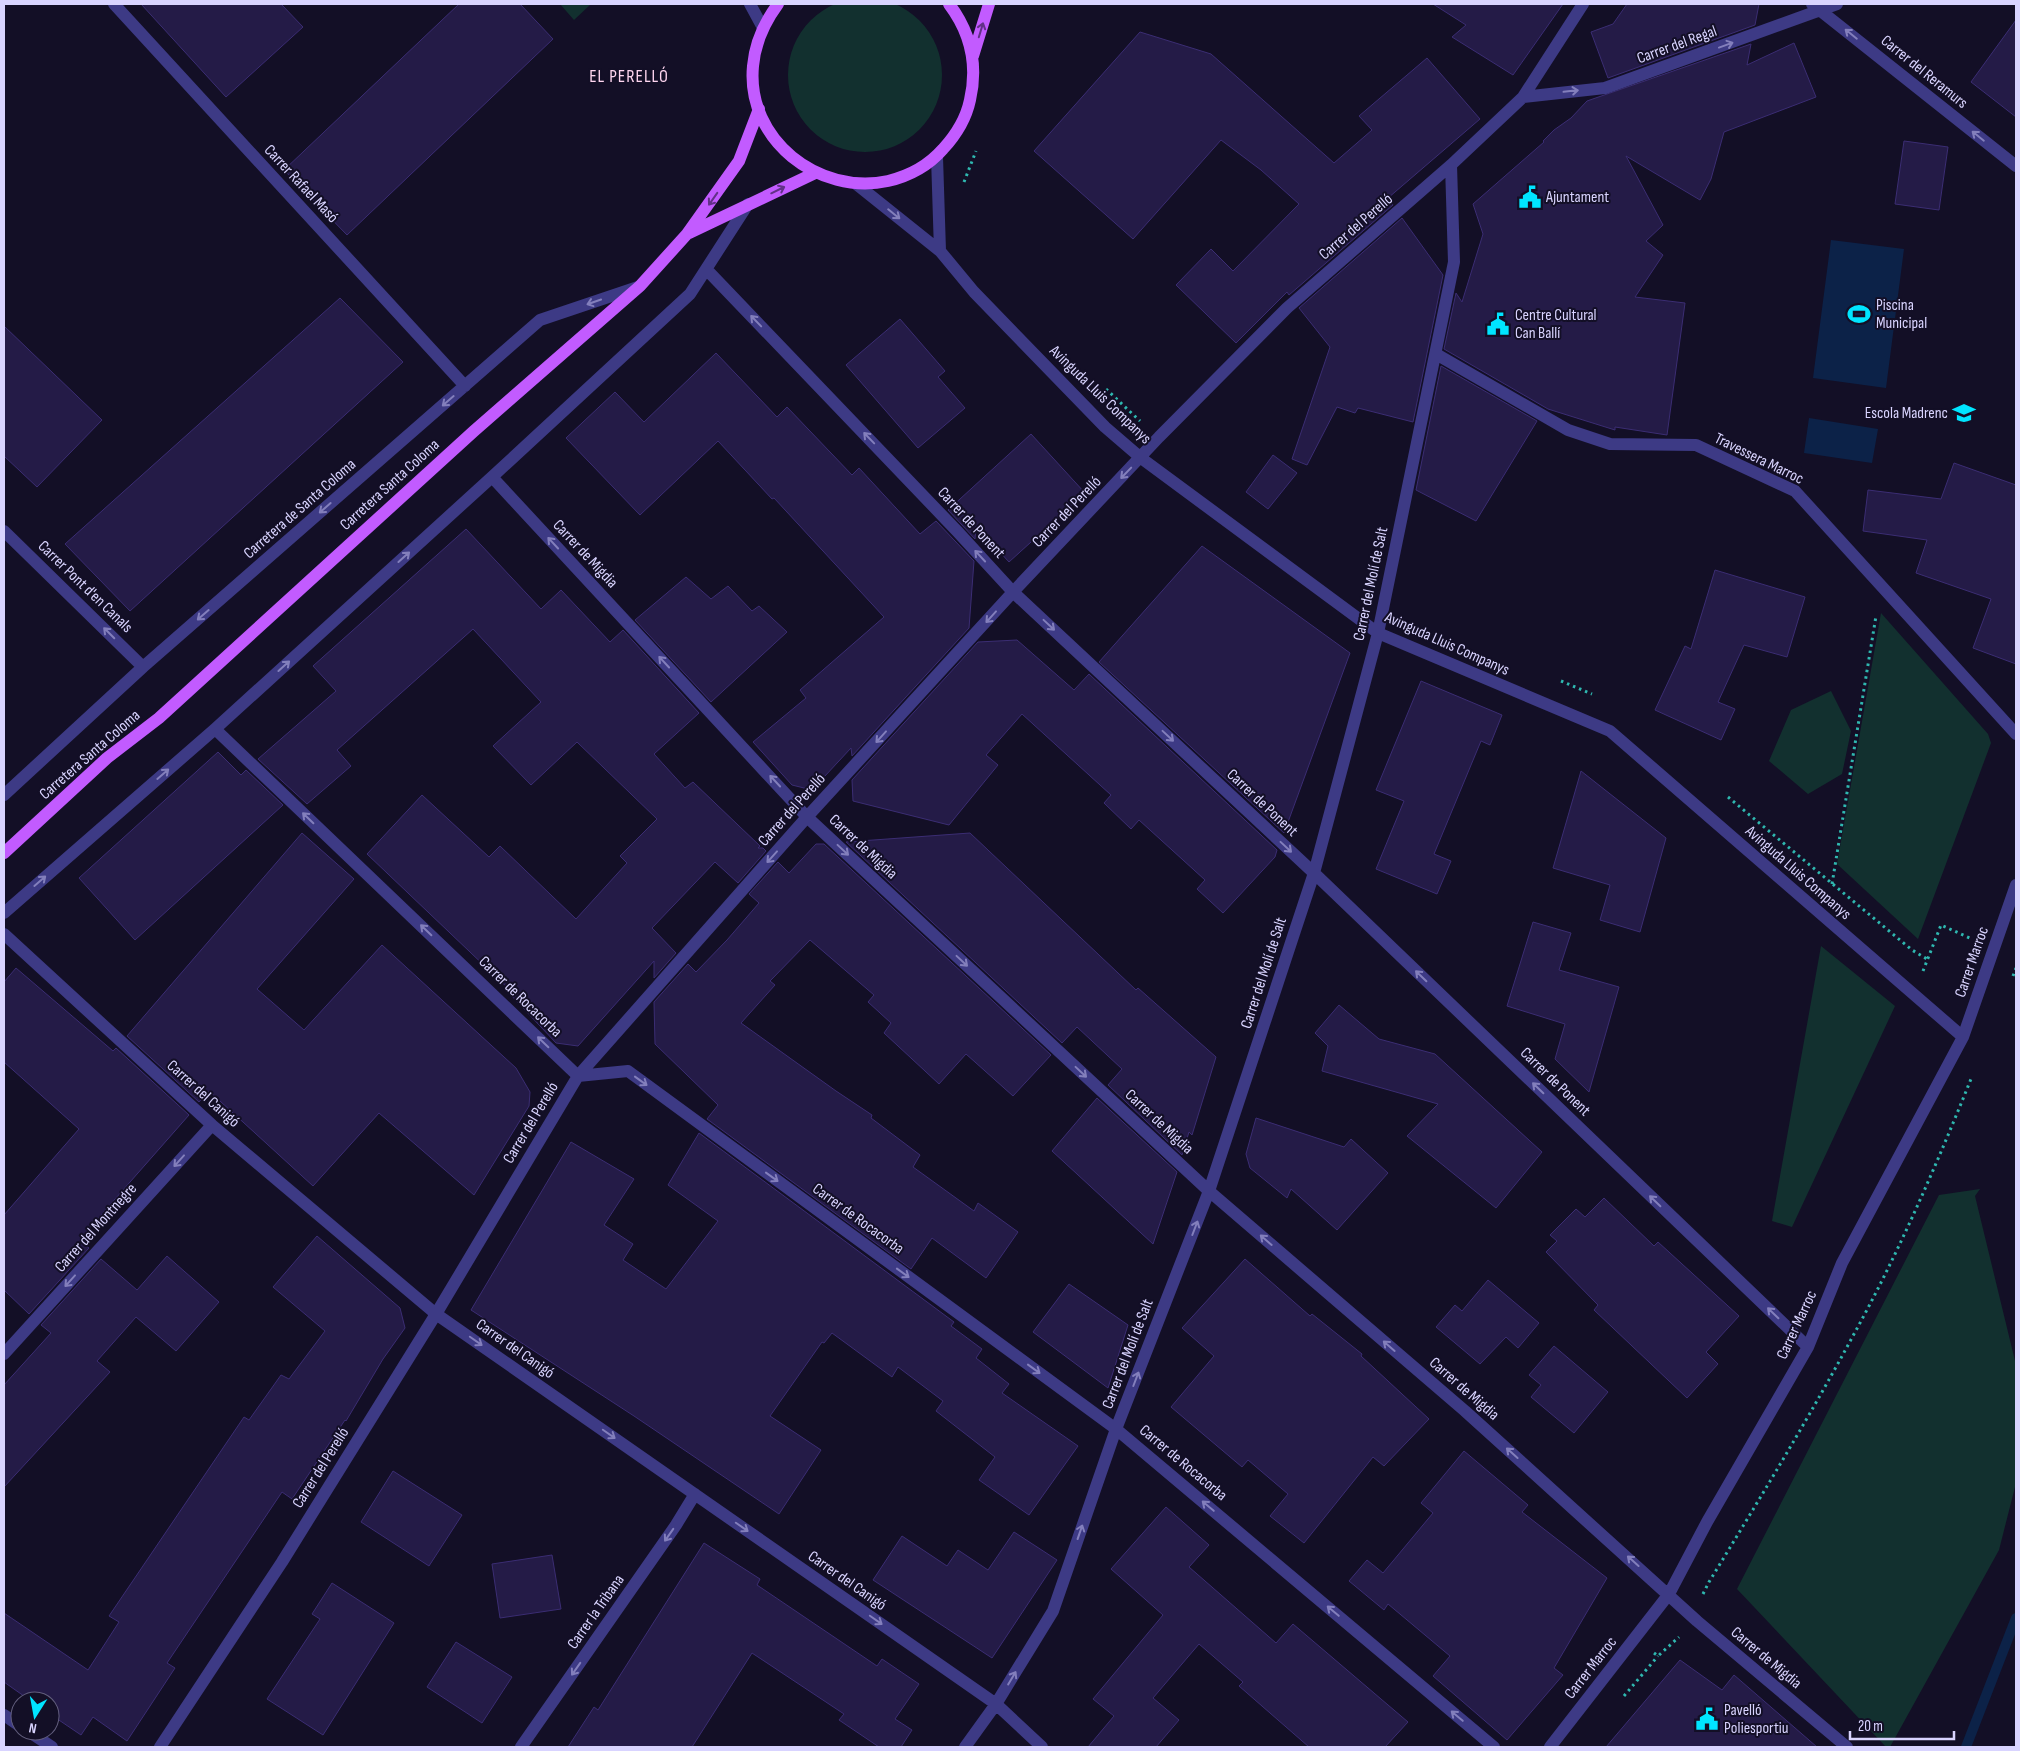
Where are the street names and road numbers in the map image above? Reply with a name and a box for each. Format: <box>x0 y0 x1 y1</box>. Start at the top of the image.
street label: Carrer del Regal <box>1634 22 1720 68</box>
street label: Carrer del Reramurs <box>1877 31 1971 113</box>
street label: Carrer Rafael Masó <box>260 141 342 227</box>
street label: Carrer del Perelló <box>1315 190 1397 264</box>
street label: Avinguda Lluis Companys <box>1044 341 1155 449</box>
street label: Travessera Marroc <box>1711 429 1807 489</box>
street label: Carretera Santa Coloma <box>336 435 444 535</box>
street label: Carretera de Santa Coloma <box>240 455 360 563</box>
street label: Carrer del Perelló <box>1028 473 1106 551</box>
street label: Carrer de Ponent <box>933 483 1009 563</box>
street label: Carrer de Migdia <box>549 516 621 592</box>
street label: Carrer del Molí de Salt <box>1350 525 1392 643</box>
street label: Carrer Pont d'en Canals <box>34 537 136 637</box>
street label: Avinguda Lluis Companys <box>1381 608 1512 680</box>
street label: Carretera Santa Coloma <box>36 706 144 804</box>
street label: Carrer de Ponent <box>1222 765 1302 841</box>
street label: Carrer del Perelló <box>754 770 830 850</box>
street label: Carrer de Migdia <box>825 811 901 883</box>
street label: Avinguda Lluis Companys <box>1740 821 1855 924</box>
street label: Carrer del Molí de Salt <box>1237 915 1291 1031</box>
street label: Carrer Marroc <box>1951 924 1993 1000</box>
street label: Carrer de Rocacorba <box>474 953 566 1041</box>
street label: Carrer de Ponent <box>1516 1044 1594 1120</box>
street label: Carrer del Canigó <box>163 1056 243 1132</box>
street label: Carrer del Perelló <box>499 1079 563 1167</box>
street label: Carrer de Migdia <box>1121 1086 1197 1158</box>
street label: Carrer de Rocacorba <box>809 1179 907 1259</box>
street label: Carrer del Montnegre <box>51 1180 141 1276</box>
street label: Carrer Marroc <box>1773 1288 1821 1362</box>
street label: Carrer del Molí de Salt <box>1098 1296 1158 1412</box>
street label: Carrer del Canigó <box>472 1315 558 1383</box>
street label: Carrer de Migdia <box>1425 1353 1503 1425</box>
street label: Carrer de Rocacorba <box>1135 1421 1231 1505</box>
street label: Carrer del Perelló <box>289 1424 353 1512</box>
street label: Carrer del Canigó <box>804 1547 890 1615</box>
street label: Carrer la Tribana <box>563 1571 629 1653</box>
street label: Carrer de Migdia <box>1727 1623 1805 1693</box>
street label: Carrer Marroc <box>1561 1633 1621 1703</box>

